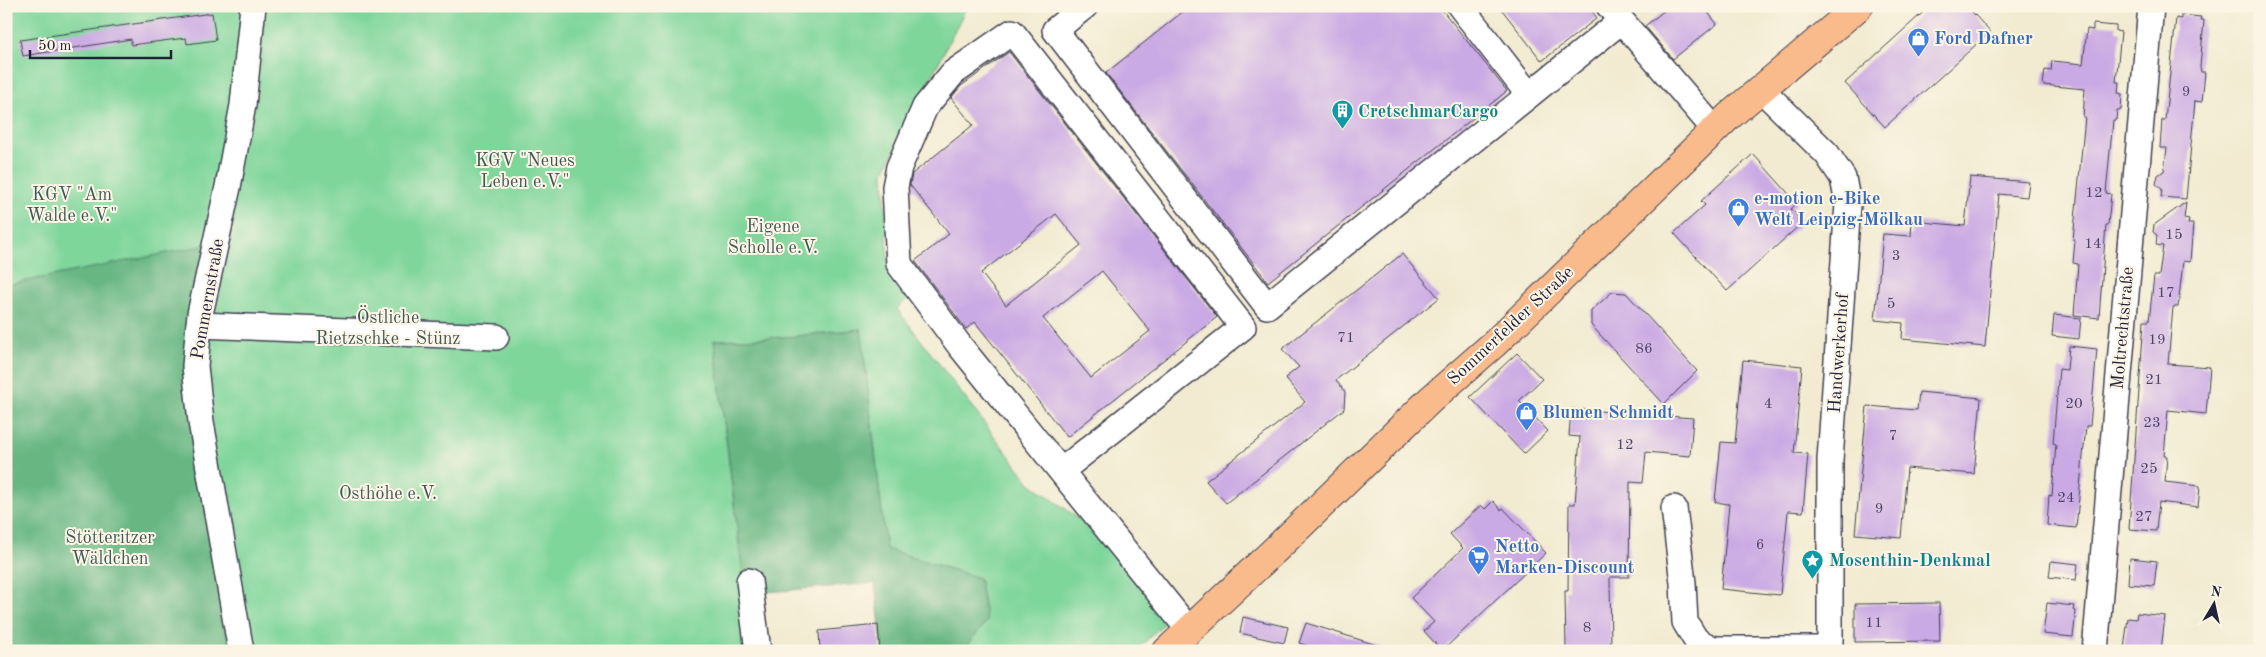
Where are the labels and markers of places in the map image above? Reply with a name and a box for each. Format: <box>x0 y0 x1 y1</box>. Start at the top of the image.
shop icon: Ford Dafner <box>1906 26 1930 57</box>
place label: Ford Dafner <box>1934 30 2033 48</box>
building icon: CretschmarCargo <box>1330 99 1354 130</box>
place label: CretschmarCargo <box>1358 103 1498 121</box>
place label: e-motion e-Bike Welt Leipzig-Mölkau <box>1754 190 1923 229</box>
shop icon: e-motion e-Bike Welt Leipzig-Mölkau <box>1726 196 1750 227</box>
shop icon: Blumen Schmidt <box>1514 400 1538 431</box>
place label: Blumen Schmidt <box>1542 404 1674 422</box>
place label: Netto Marken-Discount <box>1495 538 1635 577</box>
supermarket icon: Netto Marken-Discount <box>1467 544 1491 575</box>
place icon: Mosenthin-Denkmal <box>1801 548 1825 579</box>
place label: Mosenthin-Denkmal <box>1829 552 1991 570</box>

